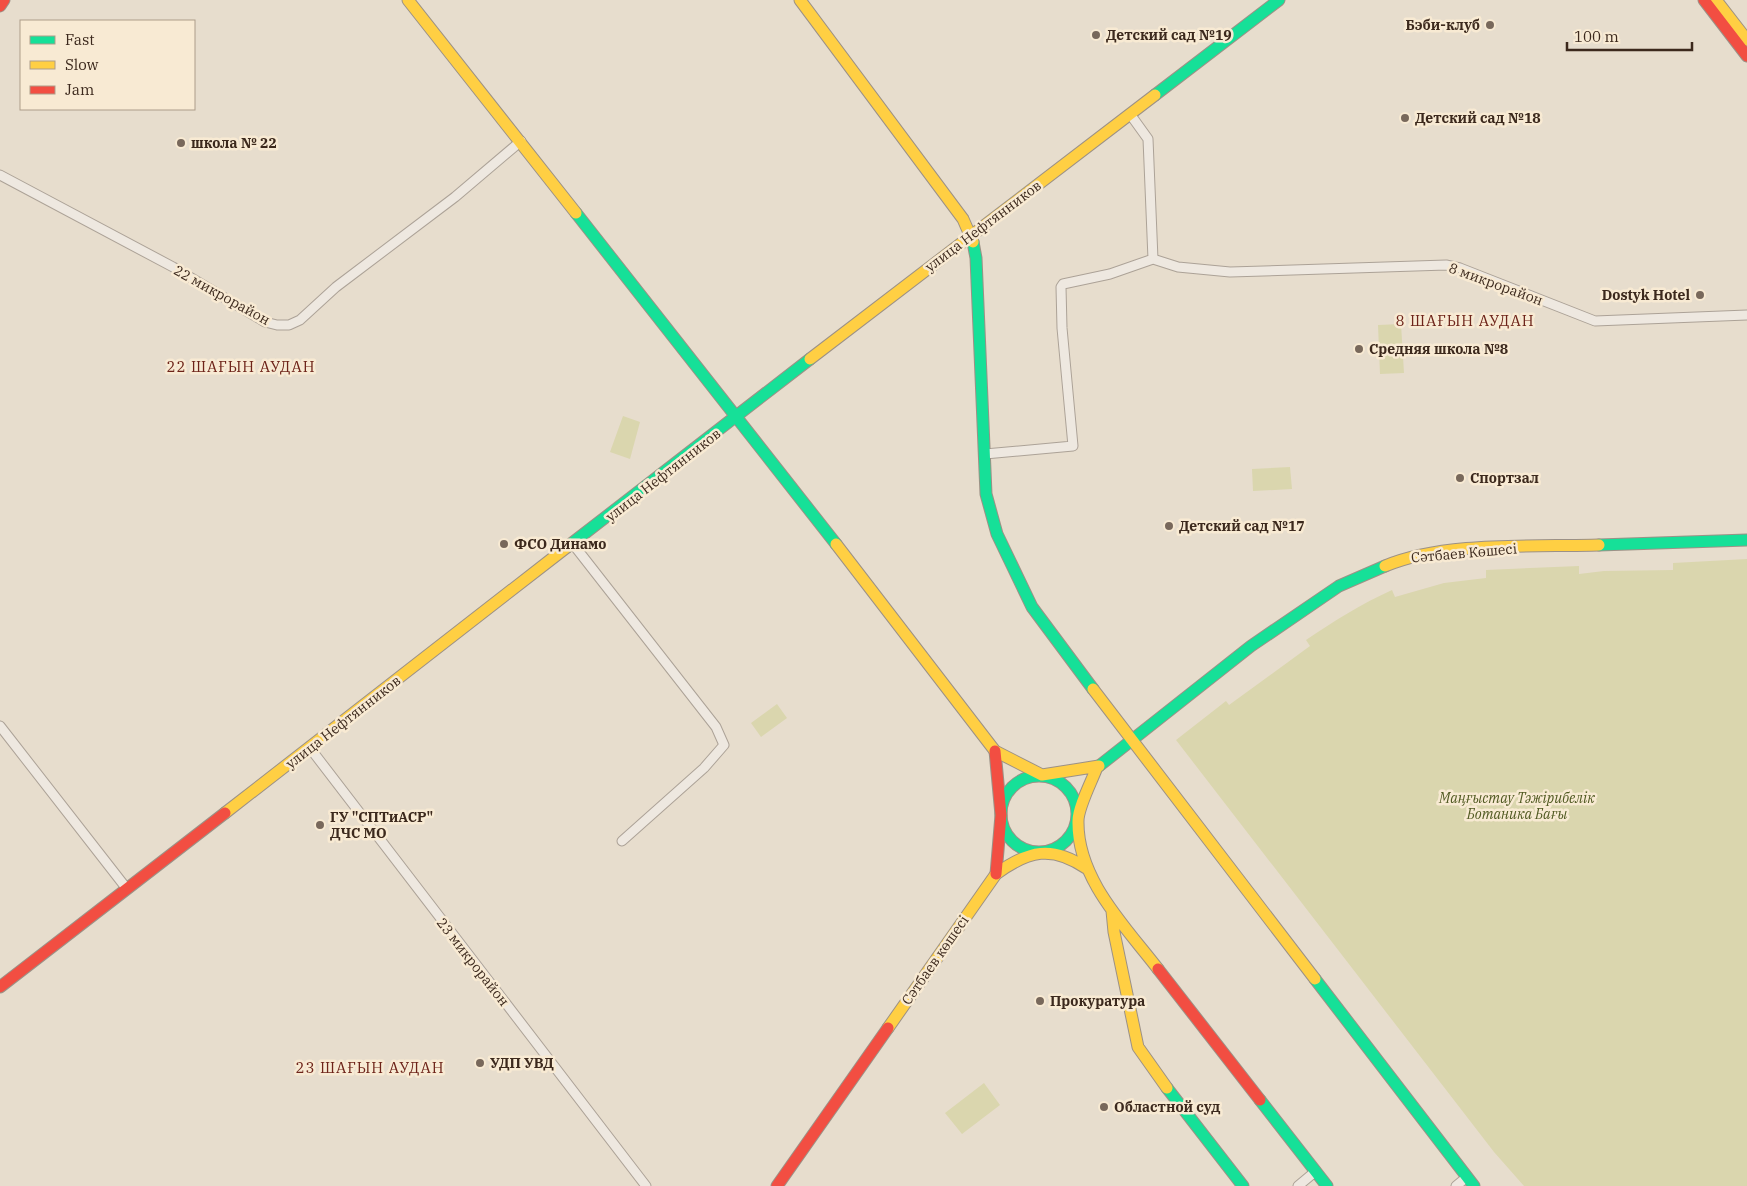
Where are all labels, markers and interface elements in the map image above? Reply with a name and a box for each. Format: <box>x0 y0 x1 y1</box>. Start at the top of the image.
place label: Бэби-клуб <box>1406 16 1480 34</box>
marker: Бэби-клуб <box>1484 19 1496 31</box>
legend <box>20 20 195 110</box>
scale bar <box>1567 20 1692 52</box>
place label: Детский сад №19 <box>1106 26 1232 44</box>
text: 100 m <box>1574 27 1619 46</box>
marker: Детский сад №19 <box>1090 29 1102 41</box>
text: Fast <box>65 30 95 49</box>
text: Slow <box>65 55 99 74</box>
text: Jam <box>65 80 94 99</box>
place label: Детский сад №18 <box>1415 109 1541 127</box>
marker: Детский сад №18 <box>1399 112 1411 124</box>
place label: школа № 22 <box>191 134 277 152</box>
marker: школа № 22 <box>175 137 187 149</box>
street label: улица Нефтянников <box>921 176 1045 276</box>
street label: 8 микрорайон <box>1446 259 1546 309</box>
street label: 22 микрорайон <box>171 261 273 329</box>
place label: Dostyk Hotel <box>1602 286 1690 304</box>
marker: Dostyk Hotel <box>1694 289 1706 301</box>
district label: 8 ШАҒЫН АУДАН <box>1395 311 1535 330</box>
place label: Средняя школа №8 <box>1369 340 1508 358</box>
marker: Средняя школа №8 <box>1353 343 1365 355</box>
district label: 22 ШАҒЫН АУДАН <box>166 357 316 376</box>
street label: улица Нефтянников <box>602 424 724 526</box>
place label: Спортзал <box>1470 469 1539 487</box>
marker: Спортзал <box>1454 472 1466 484</box>
place label: Детский сад №17 <box>1179 517 1305 535</box>
marker: Детский сад №17 <box>1163 520 1175 532</box>
place label: ФСО Динамо <box>514 535 606 553</box>
marker: ФСО Динамо <box>498 538 510 550</box>
street label: Сәтбаев Көшесі <box>1410 539 1518 567</box>
street label: улица Нефтянников <box>282 671 404 773</box>
park label: Маңғыстау Тәжірибелік Ботаника Бағы <box>1438 789 1595 823</box>
place label: ГУ "СПТиАСР" ДЧС МО <box>330 808 433 842</box>
marker: ГУ "СПТиАСР" ДЧС МО <box>314 819 326 831</box>
street label: Сәтбаев көшесі <box>897 912 973 1008</box>
street label: 23 микрорайон <box>433 914 513 1010</box>
place label: Прокуратура <box>1050 992 1145 1010</box>
marker: Прокуратура <box>1034 995 1046 1007</box>
place label: УДП УВД <box>490 1054 554 1072</box>
marker: УДП УВД <box>474 1057 486 1069</box>
district label: 23 ШАҒЫН АУДАН <box>295 1058 445 1077</box>
place label: Областной суд <box>1114 1098 1220 1116</box>
marker: Областной суд <box>1098 1101 1110 1113</box>

